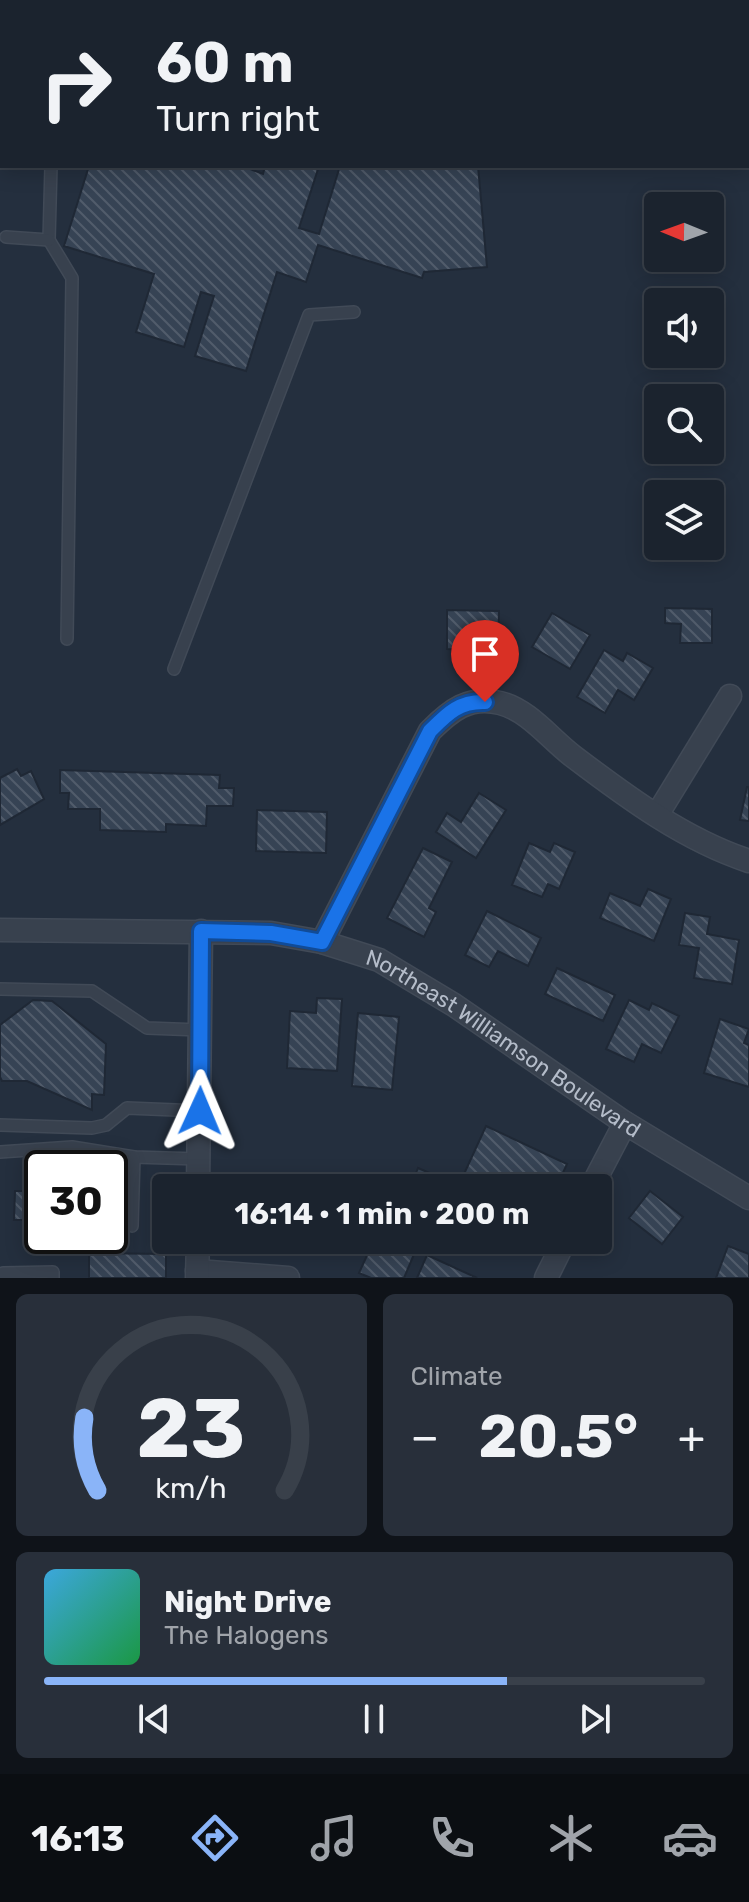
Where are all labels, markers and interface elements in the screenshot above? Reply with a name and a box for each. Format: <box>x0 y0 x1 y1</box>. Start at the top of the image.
text: 60 m <box>156 30 294 96</box>
icon: right <box>24 32 128 136</box>
text: Turn right <box>156 97 320 140</box>
north arrow <box>644 192 724 272</box>
map controls <box>644 192 724 560</box>
button: sound <box>644 288 724 368</box>
button: search <box>644 384 724 464</box>
button: layers <box>644 480 724 560</box>
pin <box>451 620 519 702</box>
icon: arrive <box>463 632 507 676</box>
street label: Northeast Williamson Boulevard <box>363 944 646 1143</box>
position arrow <box>158 1069 242 1153</box>
speed limit sign: 30 <box>24 1150 128 1254</box>
text: 16:14 · 1 min · 200 m <box>235 1196 529 1232</box>
text: Climate <box>411 1361 503 1392</box>
text: 23 <box>137 1379 246 1478</box>
text: 20.5° <box>478 1401 638 1472</box>
text: − <box>411 1411 439 1463</box>
text: + <box>678 1411 705 1463</box>
text: km/h <box>156 1471 227 1505</box>
text: Night Drive <box>164 1584 332 1620</box>
text: The Halogens <box>164 1620 329 1651</box>
icon: previous <box>132 1697 176 1741</box>
icon: pause <box>352 1697 396 1741</box>
icon: next <box>573 1697 617 1741</box>
icon: directions <box>187 1810 243 1866</box>
icon: music <box>306 1810 362 1866</box>
icon: phone <box>424 1810 480 1866</box>
icon: climate <box>543 1810 599 1866</box>
icon: car <box>662 1810 718 1866</box>
text: 16:13 <box>31 1817 125 1860</box>

